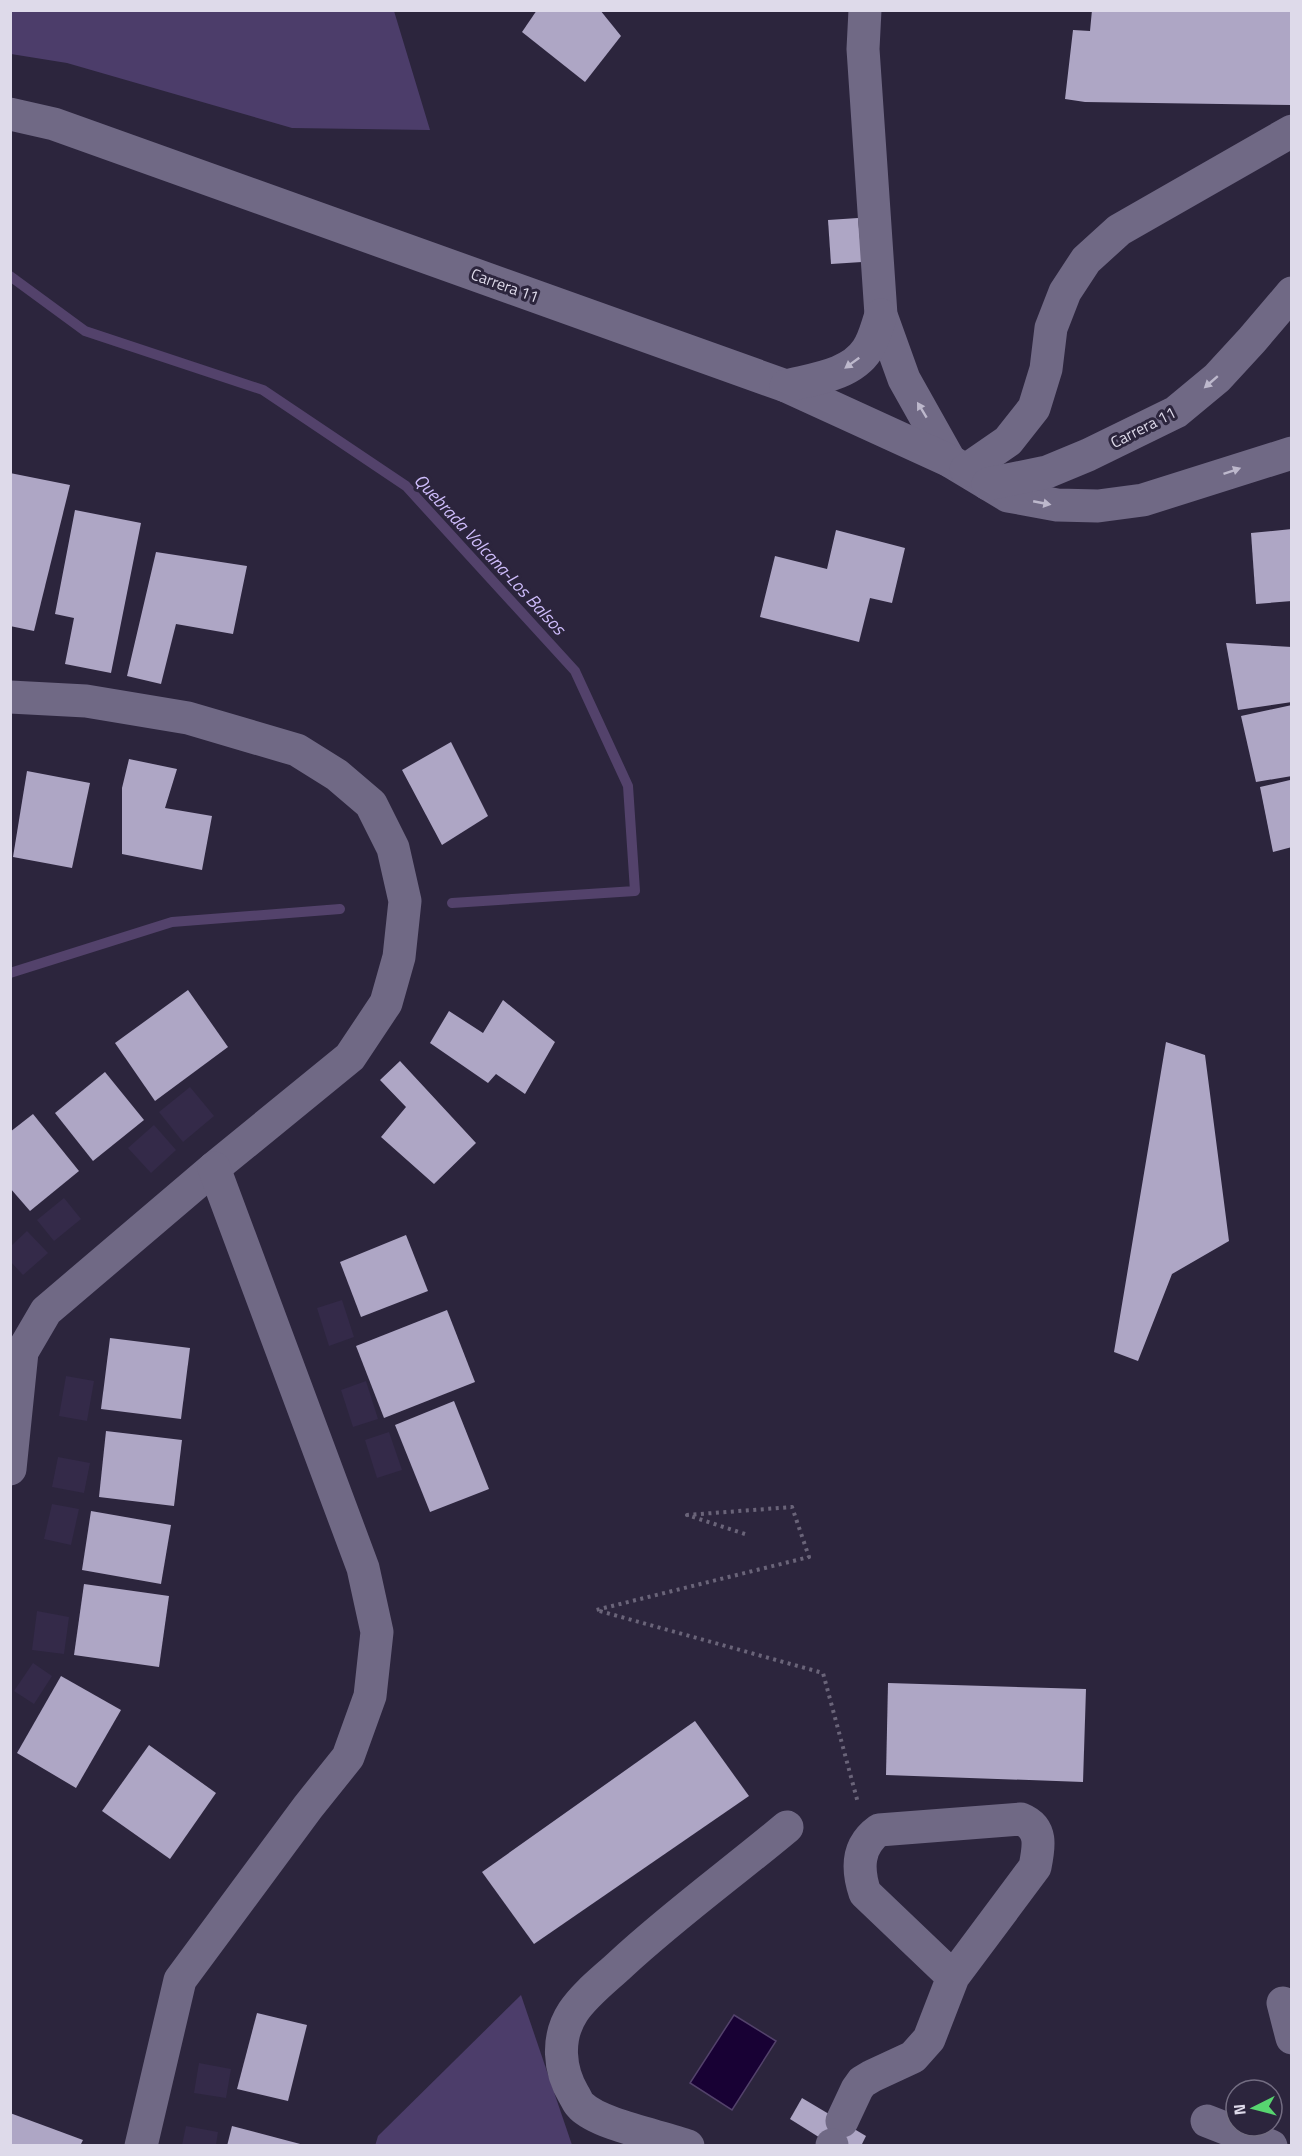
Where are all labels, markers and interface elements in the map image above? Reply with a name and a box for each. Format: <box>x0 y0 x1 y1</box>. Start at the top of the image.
street label: Carrera 11 <box>468 262 542 308</box>
one-way arrow <box>844 357 860 369</box>
one-way arrow <box>1204 375 1219 388</box>
street label: Carrera 11 <box>1106 400 1180 454</box>
one-way arrow <box>916 402 927 418</box>
one-way arrow <box>1223 466 1241 476</box>
water label: Quebrada Volcana-Los Balsos <box>408 467 573 642</box>
one-way arrow <box>1033 499 1052 508</box>
north arrow <box>1224 2078 1284 2138</box>
text: N <box>1227 2103 1252 2116</box>

